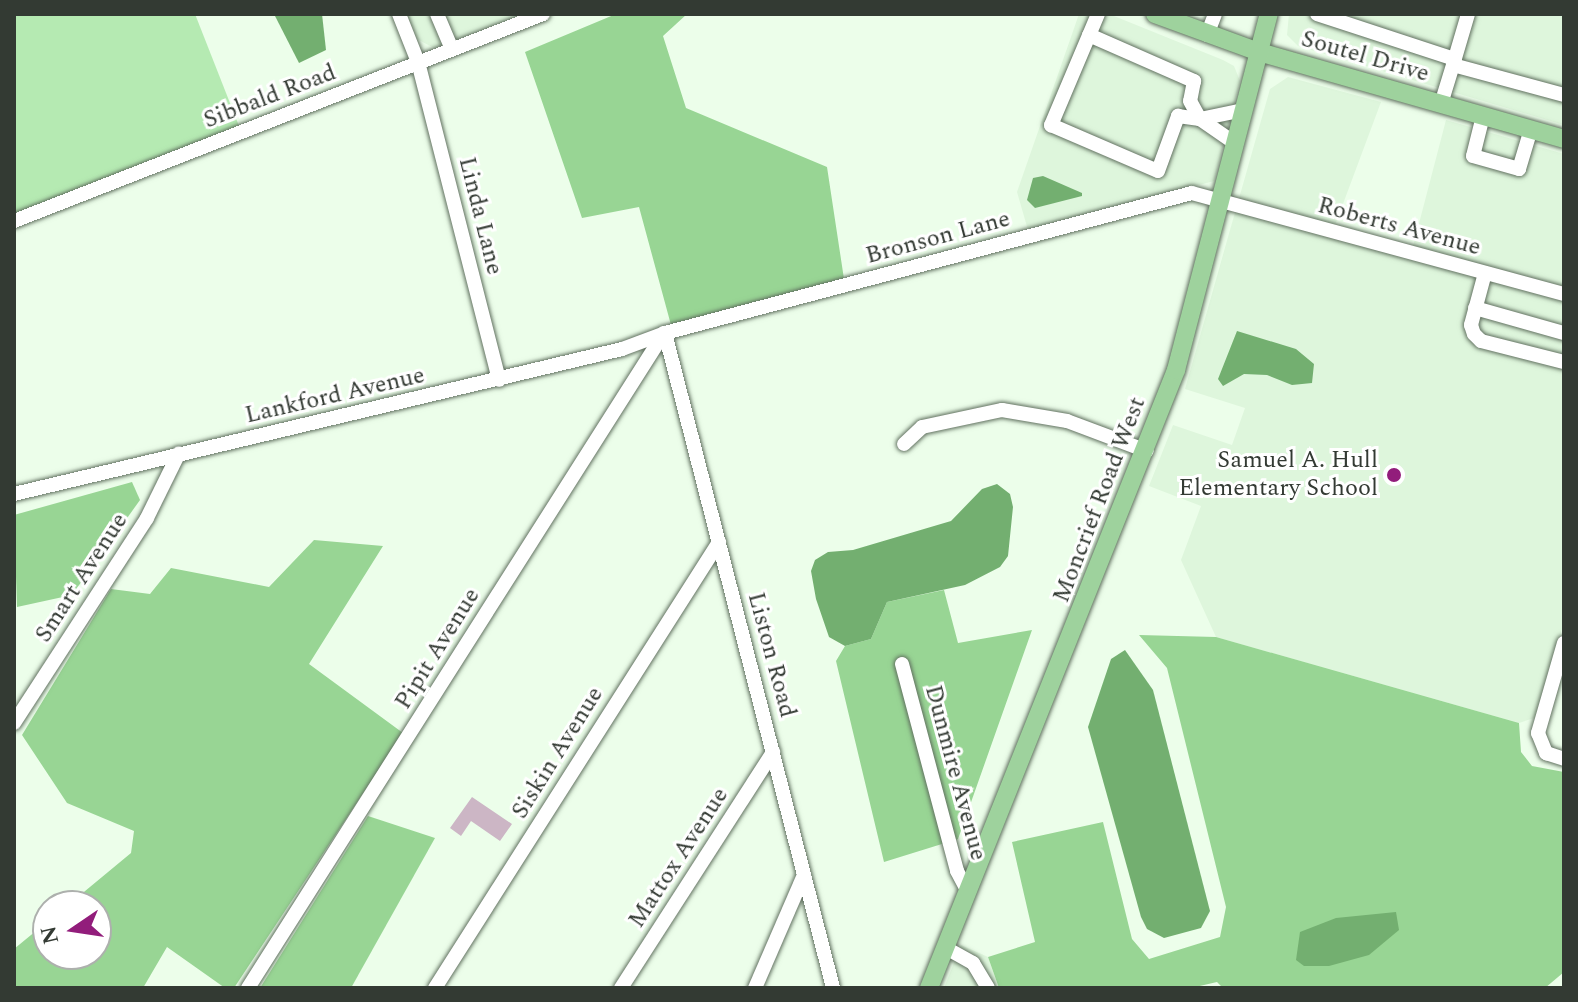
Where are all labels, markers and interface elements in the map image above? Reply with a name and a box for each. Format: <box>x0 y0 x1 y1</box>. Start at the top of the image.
street label: Soutel Drive <box>1298 25 1432 89</box>
street label: Sibbald Road <box>200 59 340 135</box>
street label: Linda Lane <box>451 154 509 278</box>
street label: Roberts Avenue <box>1314 191 1484 263</box>
street label: Bronson Lane <box>863 205 1013 271</box>
street label: Lankford Avenue <box>242 361 428 431</box>
street label: Moncrief Road West <box>1048 393 1152 607</box>
place label: Samuel A. Hull Elementary School <box>1178 447 1378 503</box>
marker: Samuel A. Hull Elementary School <box>1385 466 1403 484</box>
street label: Smart Avenue <box>30 508 134 648</box>
street label: Pipit Avenue <box>389 583 487 715</box>
street label: Liston Road <box>740 589 802 721</box>
street label: Siskin Avenue <box>506 682 610 824</box>
street label: Dunmire Avenue <box>918 682 992 864</box>
street label: Mattox Avenue <box>623 782 735 934</box>
north arrow <box>32 890 112 970</box>
text: N <box>32 923 68 948</box>

